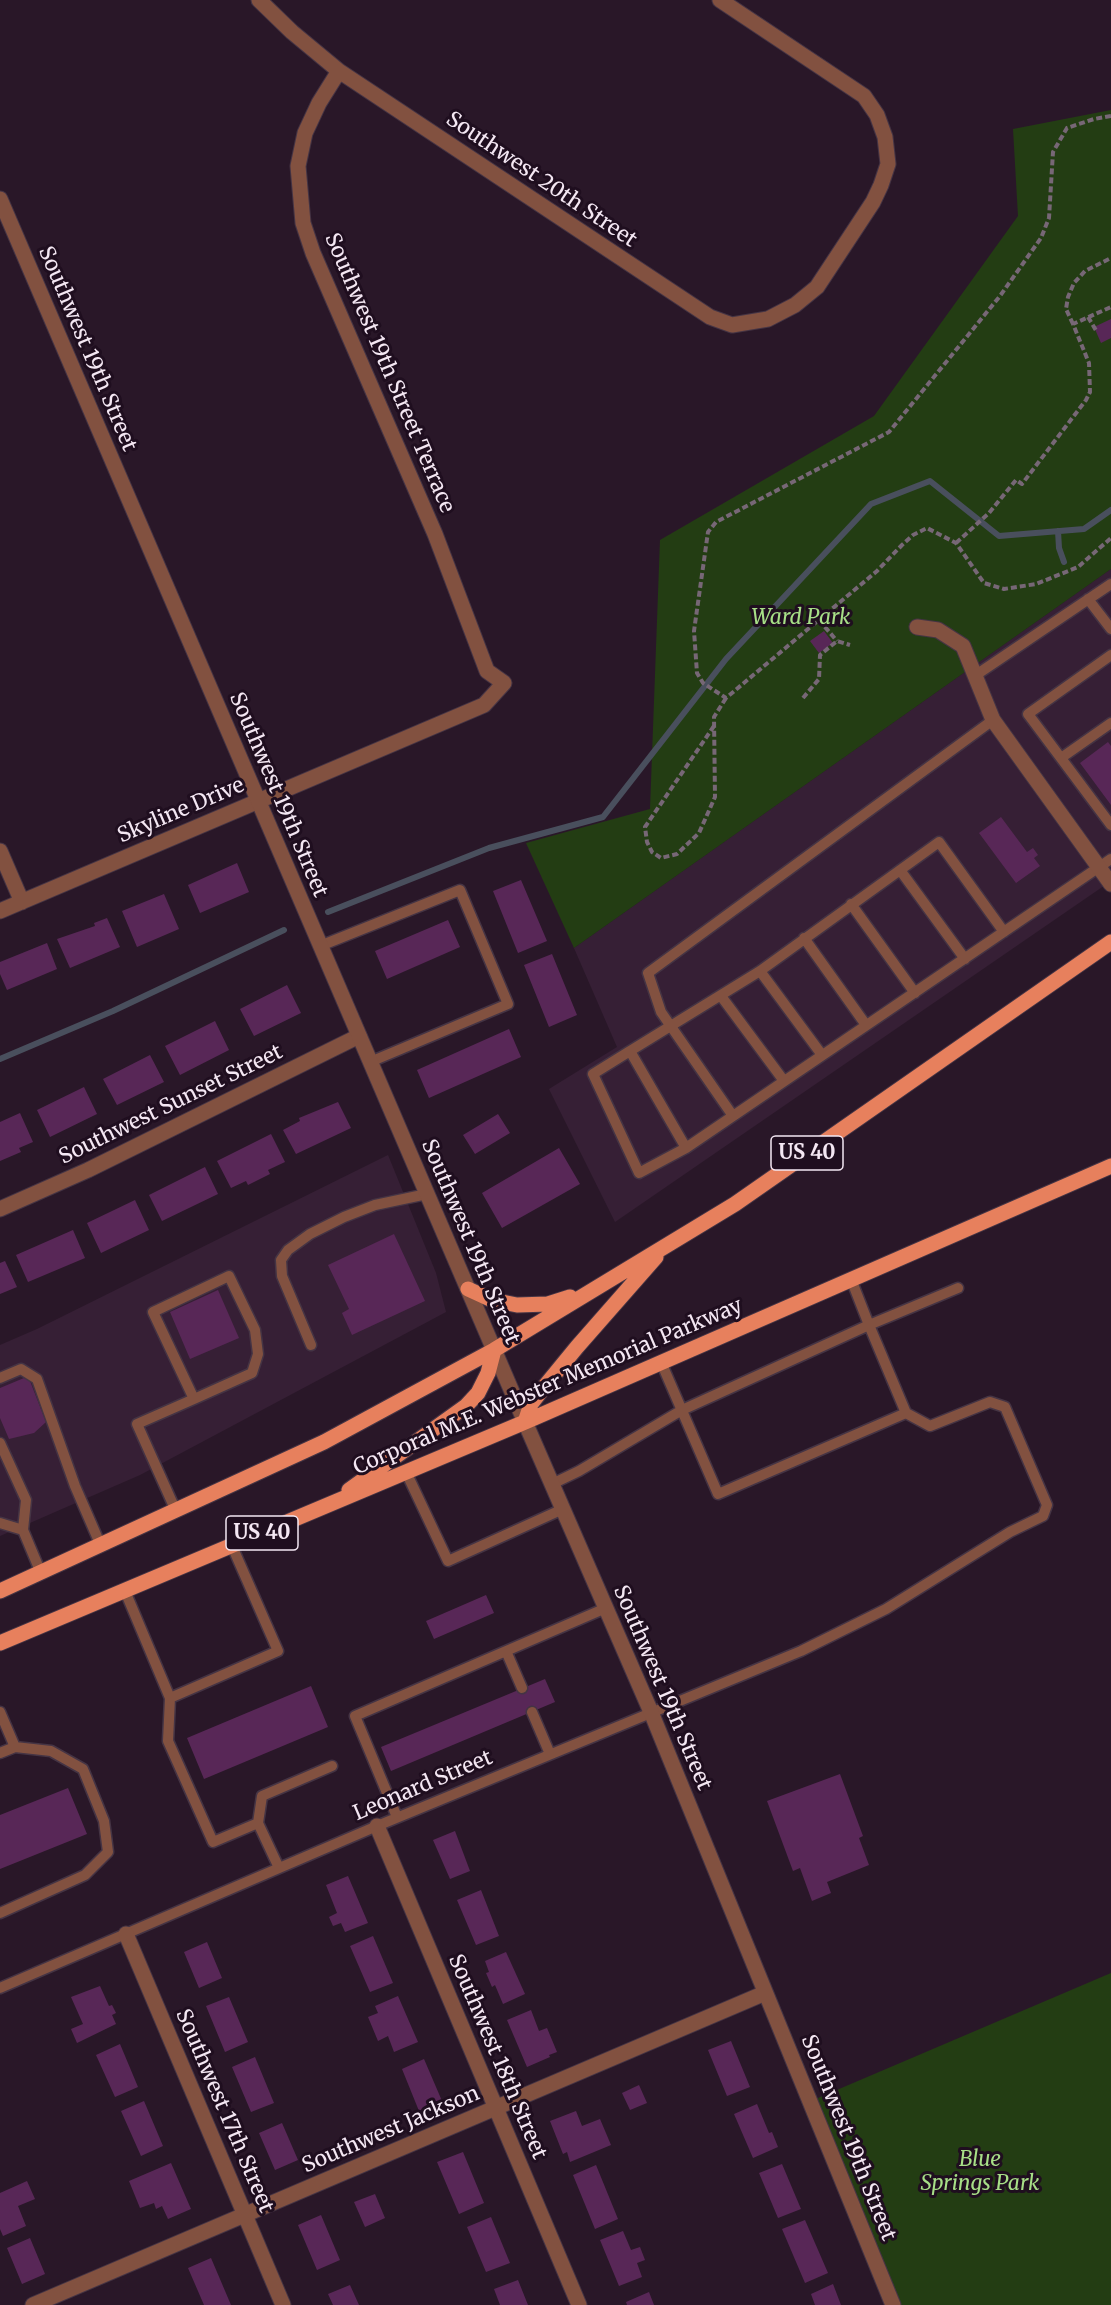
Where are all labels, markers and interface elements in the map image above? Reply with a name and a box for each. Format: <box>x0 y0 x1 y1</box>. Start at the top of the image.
street label: Southwest 20th Street <box>441 107 641 253</box>
street label: Southwest 19th Street Terrace <box>319 229 459 517</box>
street label: Southwest 19th Street <box>32 243 142 455</box>
park label: Ward Park <box>751 605 851 631</box>
street label: Southwest 19th Street <box>223 689 333 901</box>
street label: Skyline Drive <box>114 773 248 849</box>
street label: Southwest Sunset Street <box>55 1040 287 1170</box>
street label: Southwest 19th Street <box>415 1136 525 1348</box>
road number: US 40 <box>771 1136 843 1170</box>
street label: Corporal M.E. Webster Memorial Parkway <box>350 1293 746 1481</box>
road number: US 40 <box>226 1516 298 1550</box>
street label: Southwest 19th Street <box>607 1582 717 1794</box>
street label: Leonard Street <box>350 1745 496 1827</box>
street label: Southwest 18th Street <box>442 1951 552 2163</box>
street label: Southwest 17th Street <box>170 2005 278 2217</box>
street label: Southwest 19th Street <box>795 2031 901 2245</box>
street label: Southwest Jackson <box>298 2081 484 2179</box>
park label: Blue Springs Park <box>921 2147 1039 2197</box>

